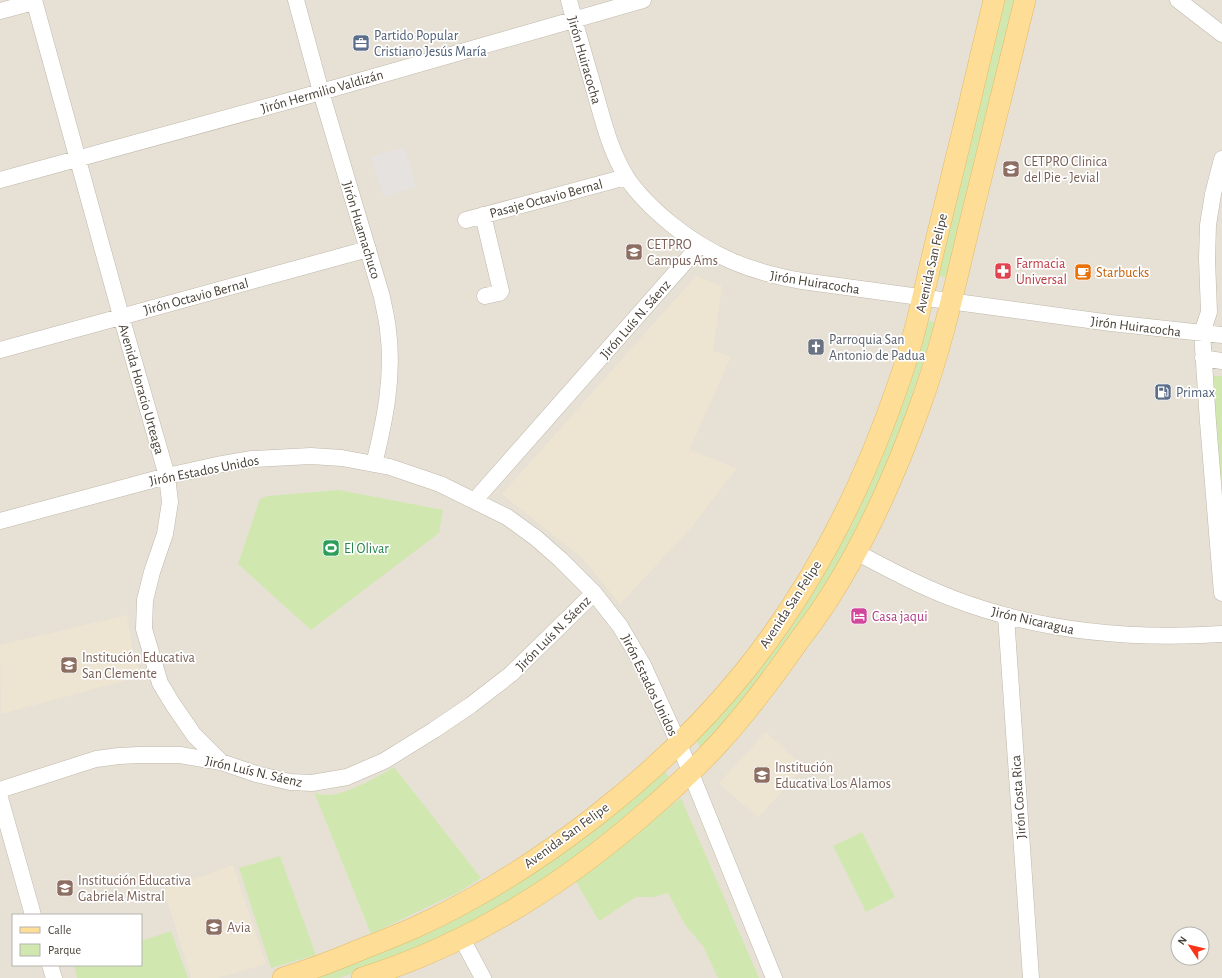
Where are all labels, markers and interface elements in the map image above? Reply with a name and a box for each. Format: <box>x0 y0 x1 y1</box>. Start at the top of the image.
street label: Jirón Huiracocha <box>565 15 603 106</box>
place label: Partido Popular Cristiano Jesús María <box>374 29 487 59</box>
office icon: Partido Popular Cristiano Jesús María <box>351 33 371 53</box>
street label: Jirón Hermilio Valdizán <box>260 68 385 116</box>
place label: CETPRO Clinica del Pie - Jevial <box>1024 155 1108 185</box>
school or university icon: CETPRO Clinica del Pie - Jevial <box>1001 159 1021 179</box>
street label: Pasaje Octavio Bernal <box>488 177 604 221</box>
street label: Jirón Huamachuco <box>340 180 383 281</box>
street label: Avenida San Felipe <box>914 212 950 314</box>
place label: CETPRO Campus Ams <box>647 238 718 268</box>
school or university icon: CETPRO Campus Ams <box>624 242 644 262</box>
place label: Farmacia Universal <box>1016 257 1067 287</box>
pharmacy icon: Farmacia Universal <box>993 261 1013 281</box>
cafe icon: Starbucks <box>1073 262 1093 282</box>
place label: Starbucks <box>1096 266 1149 280</box>
street label: Jirón Huiracocha <box>769 269 861 297</box>
street label: Jirón Octavio Bernal <box>143 276 250 318</box>
street label: Jirón Luís N. Sáenz <box>598 277 674 362</box>
street label: Jirón Huiracocha <box>1090 315 1182 340</box>
street label: Avenida Horacio Urteaga <box>116 323 166 456</box>
place label: Parroquia San Antonio de Padua <box>829 333 926 363</box>
church icon: Parroquia San Antonio de Padua <box>806 337 826 357</box>
fuel station icon: Primax <box>1153 382 1173 402</box>
place label: Primax <box>1176 386 1215 400</box>
street label: Jirón Estados Unidos <box>148 453 260 488</box>
sports icon: El Olivar <box>321 538 341 558</box>
place label: El Olivar <box>344 542 389 556</box>
street label: Avenida San Felipe <box>757 558 824 651</box>
street label: Jirón Luís N. Sáenz <box>514 594 594 674</box>
street label: Jirón Nicaragua <box>990 605 1076 637</box>
hotel icon: Casa jaqui <box>849 606 869 626</box>
place label: Casa jaqui <box>872 610 928 624</box>
street label: Jirón Estados Unidos <box>618 632 680 739</box>
place label: Institución Educativa San Clemente <box>82 651 196 681</box>
school or university icon: Institución Educativa San Clemente <box>59 655 79 675</box>
street label: Jirón Luís N. Sáenz <box>204 754 304 790</box>
street label: Jirón Costa Rica <box>1009 754 1029 839</box>
place label: Institución Educativa Los Alamos <box>775 761 891 791</box>
school or university icon: Institución Educativa Los Alamos <box>752 765 772 785</box>
street label: Avenida San Felipe <box>521 800 612 871</box>
place label: Institución Educativa Gabriela Mistral <box>78 874 192 904</box>
school or university icon: Institución Educativa Gabriela Mistral <box>55 878 75 898</box>
legend <box>12 914 142 966</box>
school or university icon: Avia <box>204 917 224 937</box>
place label: Avia <box>227 921 251 935</box>
text: Calle <box>48 924 71 936</box>
north arrow <box>1170 926 1210 966</box>
text: N <box>1176 934 1189 947</box>
text: Parque <box>48 944 81 956</box>

